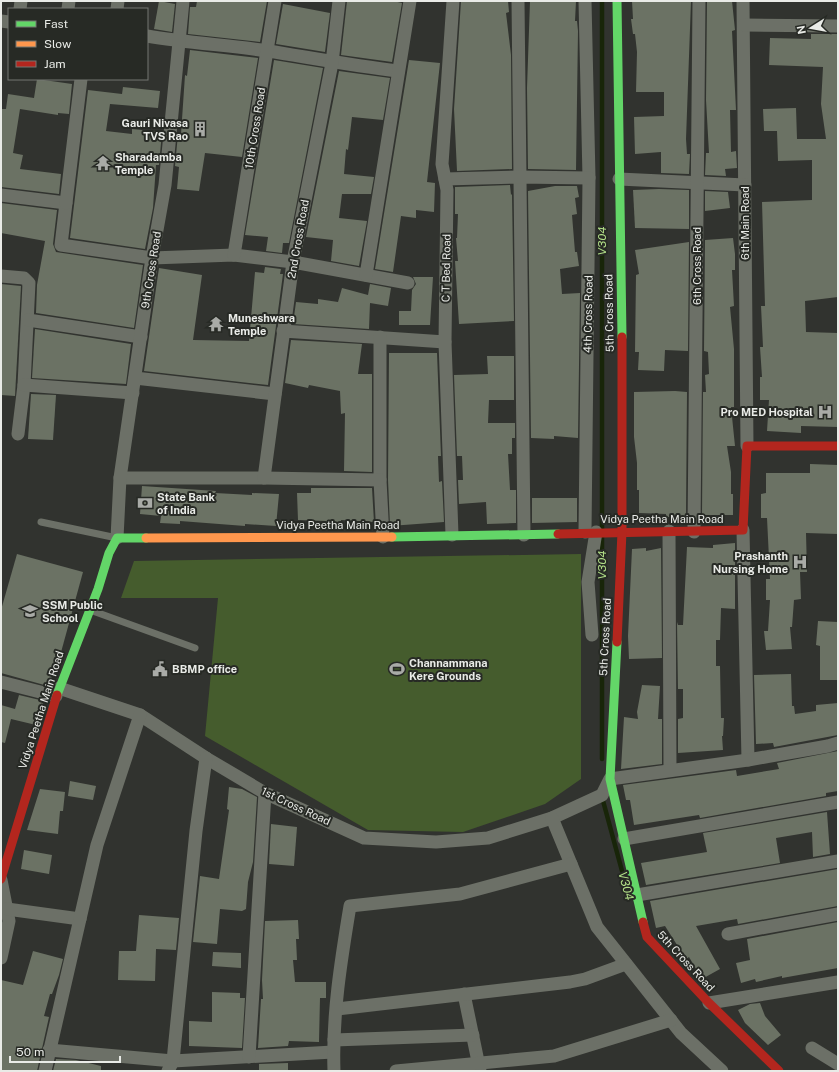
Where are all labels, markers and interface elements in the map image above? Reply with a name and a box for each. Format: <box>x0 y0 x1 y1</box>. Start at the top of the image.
legend <box>8 8 148 80</box>
north arrow <box>791 8 831 48</box>
text: Fast <box>44 17 69 31</box>
text: N <box>794 25 808 35</box>
text: Slow <box>44 37 72 51</box>
text: Jam <box>44 57 66 71</box>
street label: 10th Cross Road <box>243 86 267 170</box>
place label: Gauri Nivasa TVS Rao <box>122 117 188 142</box>
building icon: Gauri Nivasa TVS Rao <box>191 120 209 138</box>
place label: Sharadamba Temple <box>115 151 182 176</box>
temple icon: Sharadamba Temple <box>94 154 112 172</box>
street label: 6th Main Road <box>739 186 751 260</box>
street label: 2nd Cross Road <box>285 199 311 279</box>
water label: V304 <box>595 226 609 256</box>
street label: 6th Cross Road <box>691 227 703 305</box>
street label: 9th Cross Road <box>139 231 163 309</box>
street label: C T Bed Road <box>439 234 453 302</box>
street label: 5th Cross Road <box>602 274 616 352</box>
street label: 4th Cross Road <box>581 275 595 353</box>
place label: Muneshwara Temple <box>228 312 295 337</box>
temple icon: Muneshwara Temple <box>207 315 225 333</box>
hospital icon: Pro MED Hospital <box>816 403 834 421</box>
place label: Pro MED Hospital <box>721 406 813 418</box>
place label: State Bank of India <box>157 491 216 516</box>
bank icon: State Bank of India <box>136 494 154 512</box>
street label: Vidya Peetha Main Road <box>600 513 724 525</box>
street label: Vidya Peetha Main Road <box>276 519 400 531</box>
water label: V304 <box>595 550 609 580</box>
place label: Prashanth Nursing Home <box>713 550 788 575</box>
hospital icon: Prashanth Nursing Home <box>791 553 809 571</box>
street label: 5th Cross Road <box>597 598 613 676</box>
place label: SSM Public School <box>42 599 103 624</box>
school or university icon: SSM Public School <box>21 602 39 620</box>
street label: Vidya Peetha Main Road <box>16 649 66 771</box>
place label: Channammana Kere Grounds <box>409 657 487 682</box>
public building icon: BBMP office <box>151 660 169 678</box>
sports icon: Channammana Kere Grounds <box>388 660 406 678</box>
place label: BBMP office <box>172 663 237 675</box>
street label: 1st Cross Road <box>260 785 332 827</box>
water label: V304 <box>615 870 637 902</box>
street label: 5th Cross Road <box>655 928 717 994</box>
scale bar <box>10 1038 120 1064</box>
text: 50 m <box>16 1045 44 1059</box>

